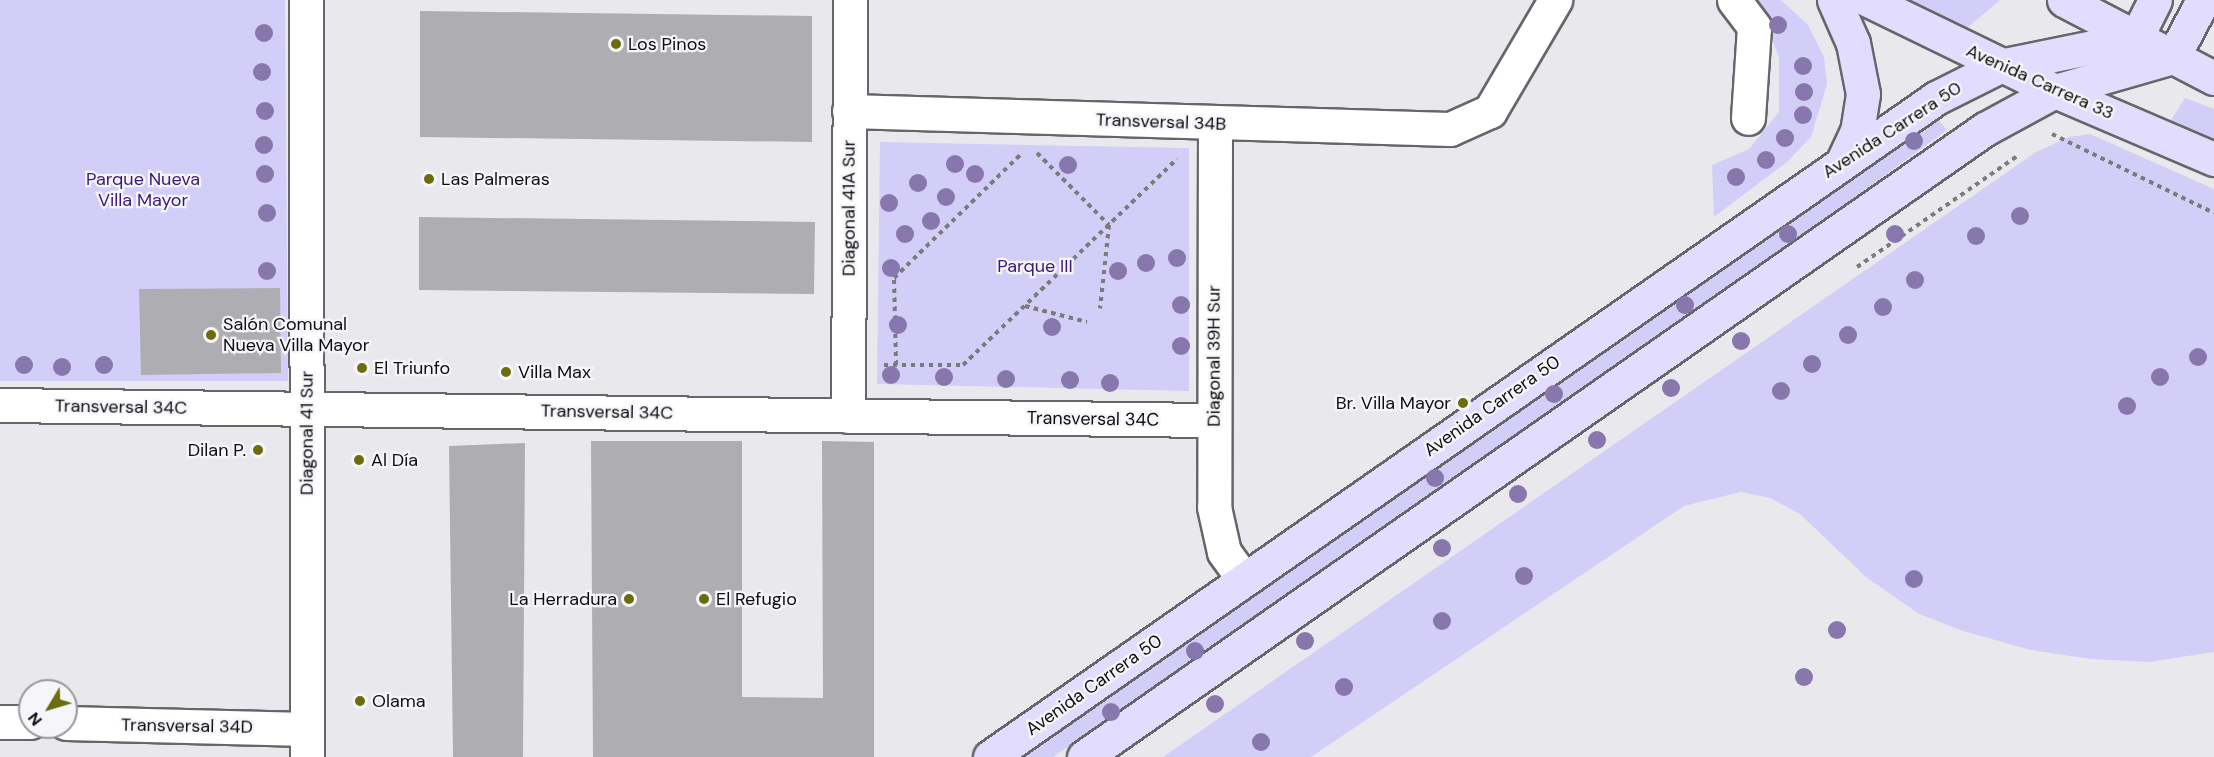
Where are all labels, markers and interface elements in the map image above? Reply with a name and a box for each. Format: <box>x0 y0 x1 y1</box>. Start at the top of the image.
place label: Los Pinos <box>628 33 706 55</box>
marker: Los Pinos <box>609 37 623 51</box>
street label: Avenida Carrera 33 <box>1963 40 2117 124</box>
street label: Avenida Carrera 50 <box>1819 77 1965 183</box>
street label: Transversal 34B <box>1095 109 1227 135</box>
street label: Diagonal 41A Sur <box>838 140 860 276</box>
place label: Las Palmeras <box>441 168 550 190</box>
park label: Parque Nueva Villa Mayor <box>86 169 200 212</box>
marker: Las Palmeras <box>422 172 436 186</box>
park label: Parque III <box>997 255 1073 277</box>
street label: Diagonal 39H Sur <box>1203 285 1225 427</box>
place label: Salón Comunal Nueva Villa Mayor <box>223 314 369 356</box>
marker: Salón Comunal Nueva Villa Mayor <box>204 328 218 342</box>
street label: Avenida Carrera 50 <box>1420 351 1564 461</box>
place label: El Triunfo <box>374 357 450 379</box>
marker: El Triunfo <box>355 361 369 375</box>
place label: Villa Max <box>518 361 591 383</box>
marker: Villa Max <box>499 365 513 379</box>
street label: Diagonal 41 Sur <box>296 371 318 495</box>
place label: Br. Villa Mayor <box>1336 392 1451 414</box>
street label: Transversal 34C <box>55 395 187 419</box>
marker: Br. Villa Mayor <box>1456 396 1470 410</box>
street label: Transversal 34C <box>541 400 673 424</box>
street label: Transversal 34C <box>1027 407 1159 431</box>
place label: Dilan P. <box>188 439 246 461</box>
marker: Dilan P. <box>251 443 265 457</box>
place label: Al Día <box>371 449 418 471</box>
marker: Al Día <box>352 453 366 467</box>
place label: La Herradura <box>509 588 617 610</box>
place label: El Refugio <box>716 588 797 610</box>
marker: La Herradura <box>622 592 636 606</box>
marker: El Refugio <box>697 592 711 606</box>
street label: Avenida Carrera 50 <box>1022 630 1166 740</box>
north arrow <box>18 679 78 739</box>
place label: Olama <box>372 690 426 712</box>
marker: Olama <box>353 694 367 708</box>
text: N <box>23 708 47 730</box>
street label: Transversal 34D <box>121 714 253 738</box>

